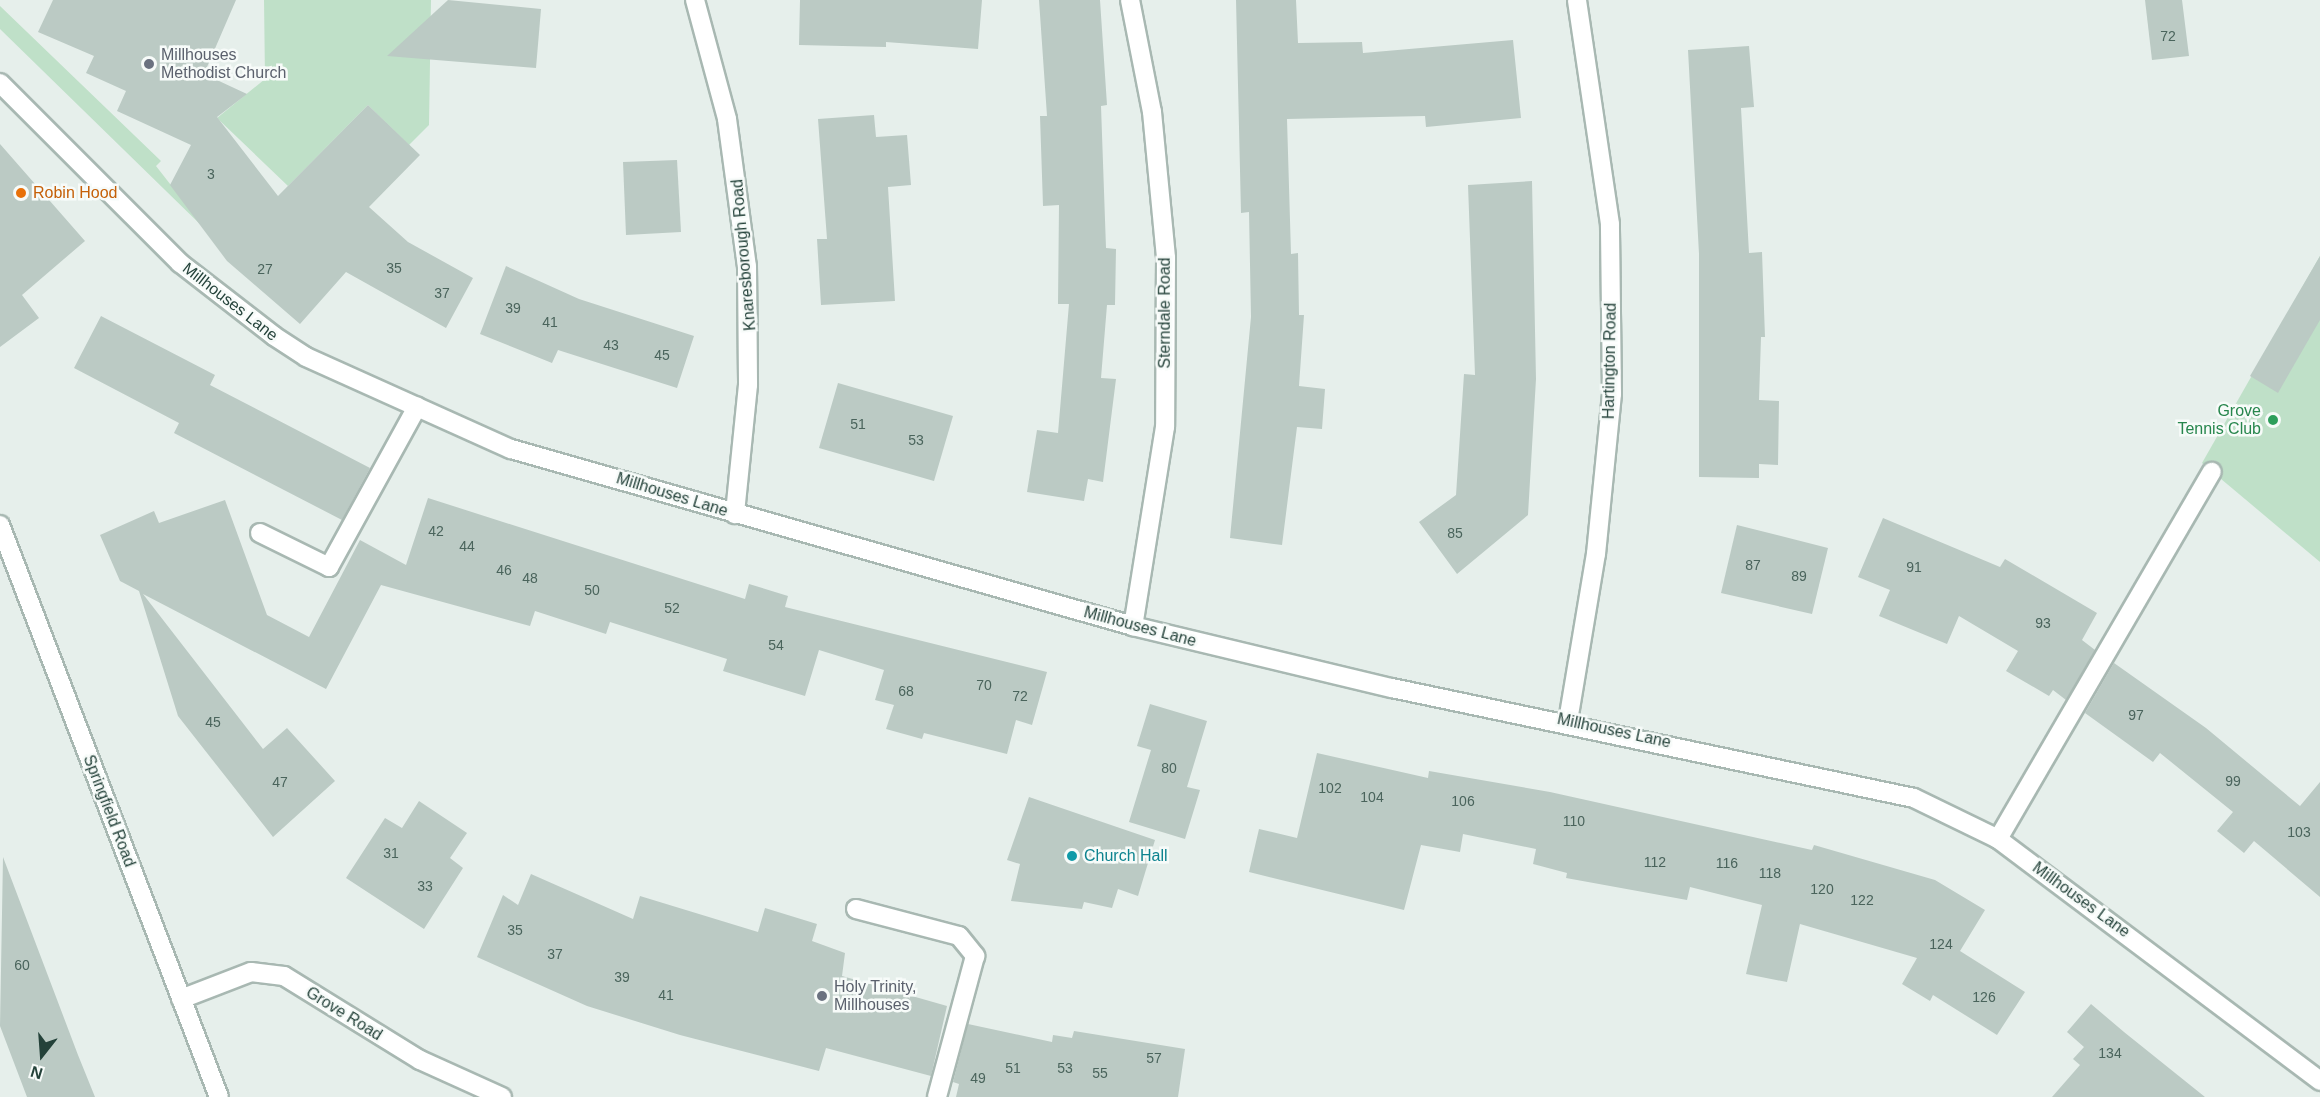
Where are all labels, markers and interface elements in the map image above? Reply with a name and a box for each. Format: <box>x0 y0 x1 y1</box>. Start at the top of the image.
house number: 72 <box>2160 28 2176 44</box>
place label: Millhouses Methodist Church <box>161 45 286 83</box>
marker: Millhouses Methodist Church <box>142 57 156 71</box>
house number: 3 <box>207 166 215 182</box>
street label: Knaresborough Road <box>728 178 760 332</box>
place label: Robin Hood <box>33 183 118 203</box>
marker: Robin Hood <box>14 186 28 200</box>
street label: Sterndale Road <box>1155 257 1175 369</box>
street label: Millhouses Lane <box>179 259 281 345</box>
house number: 35 <box>386 260 402 276</box>
house number: 27 <box>257 261 273 277</box>
house number: 37 <box>434 285 450 301</box>
house number: 39 <box>505 300 521 316</box>
street label: Hartington Road <box>1599 303 1621 419</box>
house number: 41 <box>542 314 558 330</box>
house number: 43 <box>603 337 619 353</box>
house number: 45 <box>654 347 670 363</box>
place label: Grove Tennis Club <box>2177 401 2261 439</box>
marker: Grove Tennis Club <box>2266 413 2280 427</box>
house number: 51 <box>850 416 866 432</box>
house number: 53 <box>908 432 924 448</box>
street label: Millhouses Lane <box>614 469 730 521</box>
house number: 42 <box>428 523 444 539</box>
house number: 85 <box>1447 525 1463 541</box>
house number: 44 <box>459 538 475 554</box>
house number: 87 <box>1745 557 1761 573</box>
house number: 91 <box>1906 559 1922 575</box>
house number: 46 <box>496 562 512 578</box>
house number: 89 <box>1791 568 1807 584</box>
house number: 48 <box>522 570 538 586</box>
house number: 50 <box>584 582 600 598</box>
house number: 52 <box>664 600 680 616</box>
street label: Millhouses Lane <box>1082 603 1198 651</box>
house number: 93 <box>2035 615 2051 631</box>
house number: 54 <box>768 637 784 653</box>
house number: 70 <box>976 677 992 693</box>
house number: 68 <box>898 683 914 699</box>
house number: 72 <box>1012 688 1028 704</box>
house number: 97 <box>2128 707 2144 723</box>
street label: Millhouses Lane <box>1555 710 1673 752</box>
house number: 45 <box>205 714 221 730</box>
street label: Springfield Road <box>79 752 139 870</box>
house number: 80 <box>1161 760 1177 776</box>
house number: 99 <box>2225 773 2241 789</box>
house number: 47 <box>272 774 288 790</box>
house number: 102 <box>1318 780 1342 796</box>
house number: 104 <box>1360 789 1384 805</box>
house number: 106 <box>1451 793 1475 809</box>
house number: 110 <box>1563 813 1585 829</box>
house number: 103 <box>2287 824 2311 840</box>
house number: 31 <box>383 845 399 861</box>
place label: Church Hall <box>1084 846 1168 866</box>
marker: Church Hall <box>1065 849 1079 863</box>
house number: 112 <box>1644 854 1666 870</box>
house number: 116 <box>1716 855 1738 871</box>
street label: Millhouses Lane <box>2029 858 2133 942</box>
house number: 118 <box>1759 865 1781 881</box>
house number: 33 <box>417 878 433 894</box>
house number: 120 <box>1810 881 1834 897</box>
house number: 122 <box>1850 892 1874 908</box>
house number: 35 <box>507 922 523 938</box>
house number: 124 <box>1929 936 1953 952</box>
house number: 37 <box>547 946 563 962</box>
house number: 60 <box>14 957 30 973</box>
house number: 39 <box>614 969 630 985</box>
place label: Holy Trinity, Millhouses <box>834 977 917 1015</box>
street label: Grove Road <box>302 983 386 1045</box>
house number: 41 <box>658 987 674 1003</box>
marker: Holy Trinity, Millhouses <box>815 989 829 1003</box>
house number: 126 <box>1972 989 1996 1005</box>
north arrow <box>12 1025 72 1085</box>
house number: 134 <box>2098 1045 2122 1061</box>
house number: 57 <box>1146 1050 1162 1066</box>
house number: 51 <box>1005 1060 1021 1076</box>
house number: 53 <box>1057 1060 1073 1076</box>
text: N <box>29 1063 45 1083</box>
house number: 55 <box>1092 1065 1108 1081</box>
house number: 49 <box>970 1070 986 1086</box>

